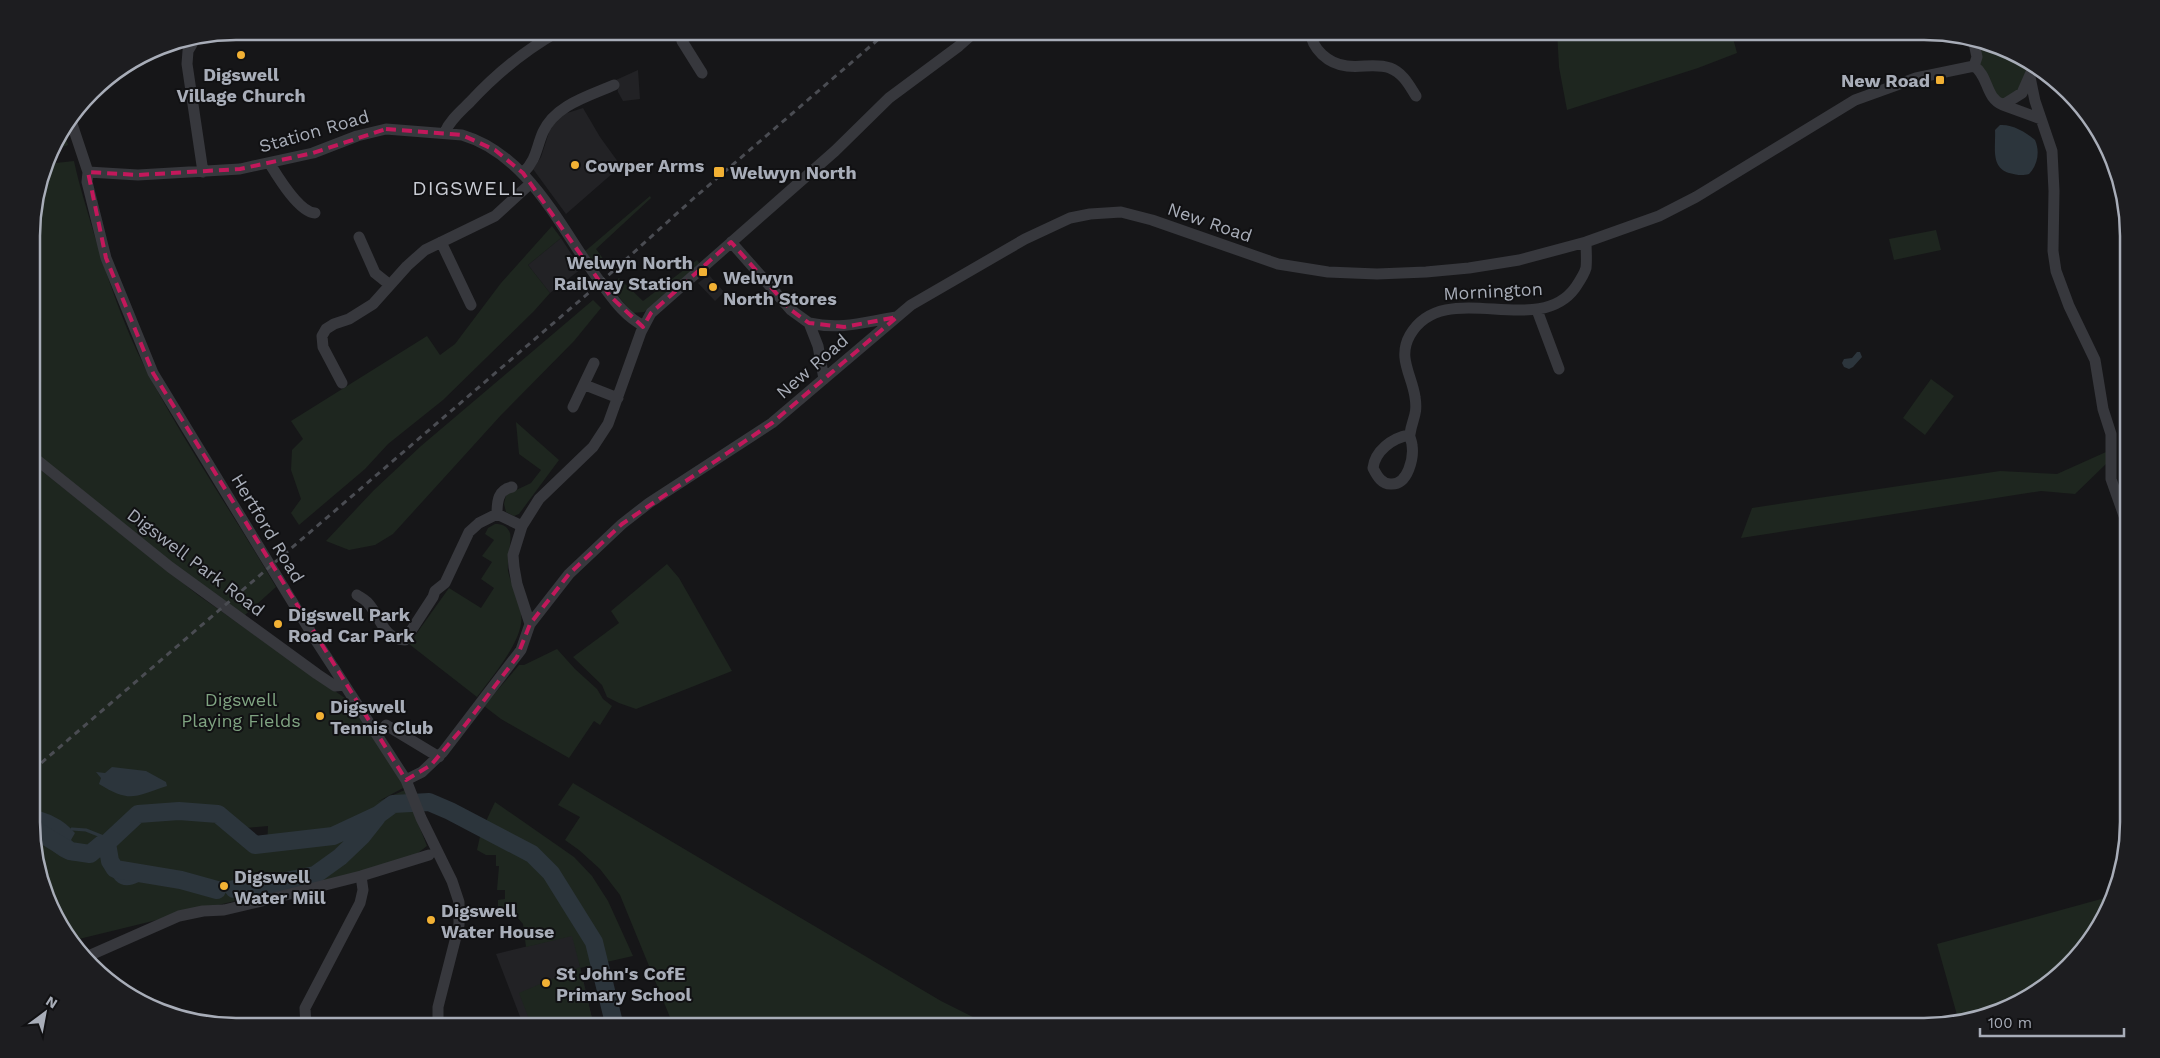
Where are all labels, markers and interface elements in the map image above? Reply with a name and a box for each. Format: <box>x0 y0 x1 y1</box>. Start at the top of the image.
marker: Digswell Village Church <box>235 49 247 61</box>
place label: Digswell Village Church <box>176 64 306 106</box>
place label: New Road <box>1841 70 1930 91</box>
marker: New Road <box>1934 74 1946 86</box>
street label: Station Road <box>257 105 371 157</box>
place label: Cowper Arms <box>585 155 705 176</box>
marker: Cowper Arms <box>569 159 581 171</box>
place label: Welwyn North <box>730 162 857 183</box>
marker: Welwyn North <box>712 165 726 179</box>
district label: DIGSWELL <box>412 176 524 200</box>
street label: New Road <box>1165 198 1255 246</box>
place label: Welwyn North Railway Station <box>554 252 693 294</box>
marker: Welwyn North Railway Station <box>697 266 709 278</box>
place label: Welwyn North Stores <box>723 267 837 309</box>
street label: Mornington <box>1443 278 1543 304</box>
marker: Welwyn North Stores <box>707 281 719 293</box>
street label: New Road <box>772 329 852 403</box>
street label: Hertford Road <box>227 470 309 586</box>
street label: Digswell Park Road <box>123 504 269 620</box>
place label: Digswell Park Road Car Park <box>288 604 415 646</box>
marker: Digswell Park Road Car Park <box>272 618 284 630</box>
park label: Digswell Playing Fields <box>181 689 301 731</box>
place label: Digswell Tennis Club <box>330 696 433 738</box>
marker: Digswell Tennis Club <box>314 710 326 722</box>
place label: Digswell Water Mill <box>234 866 326 908</box>
marker: Digswell Water Mill <box>218 880 230 892</box>
place label: Digswell Water House <box>441 900 554 942</box>
marker: Digswell Water House <box>425 914 437 926</box>
place label: St John's CofE Primary School <box>556 963 692 1005</box>
marker: St John's CofE Primary School <box>540 977 552 989</box>
north arrow <box>20 988 70 1038</box>
text: N <box>43 992 61 1012</box>
scale bar <box>1980 1006 2124 1038</box>
text: 100 m <box>1988 1014 2032 1032</box>

